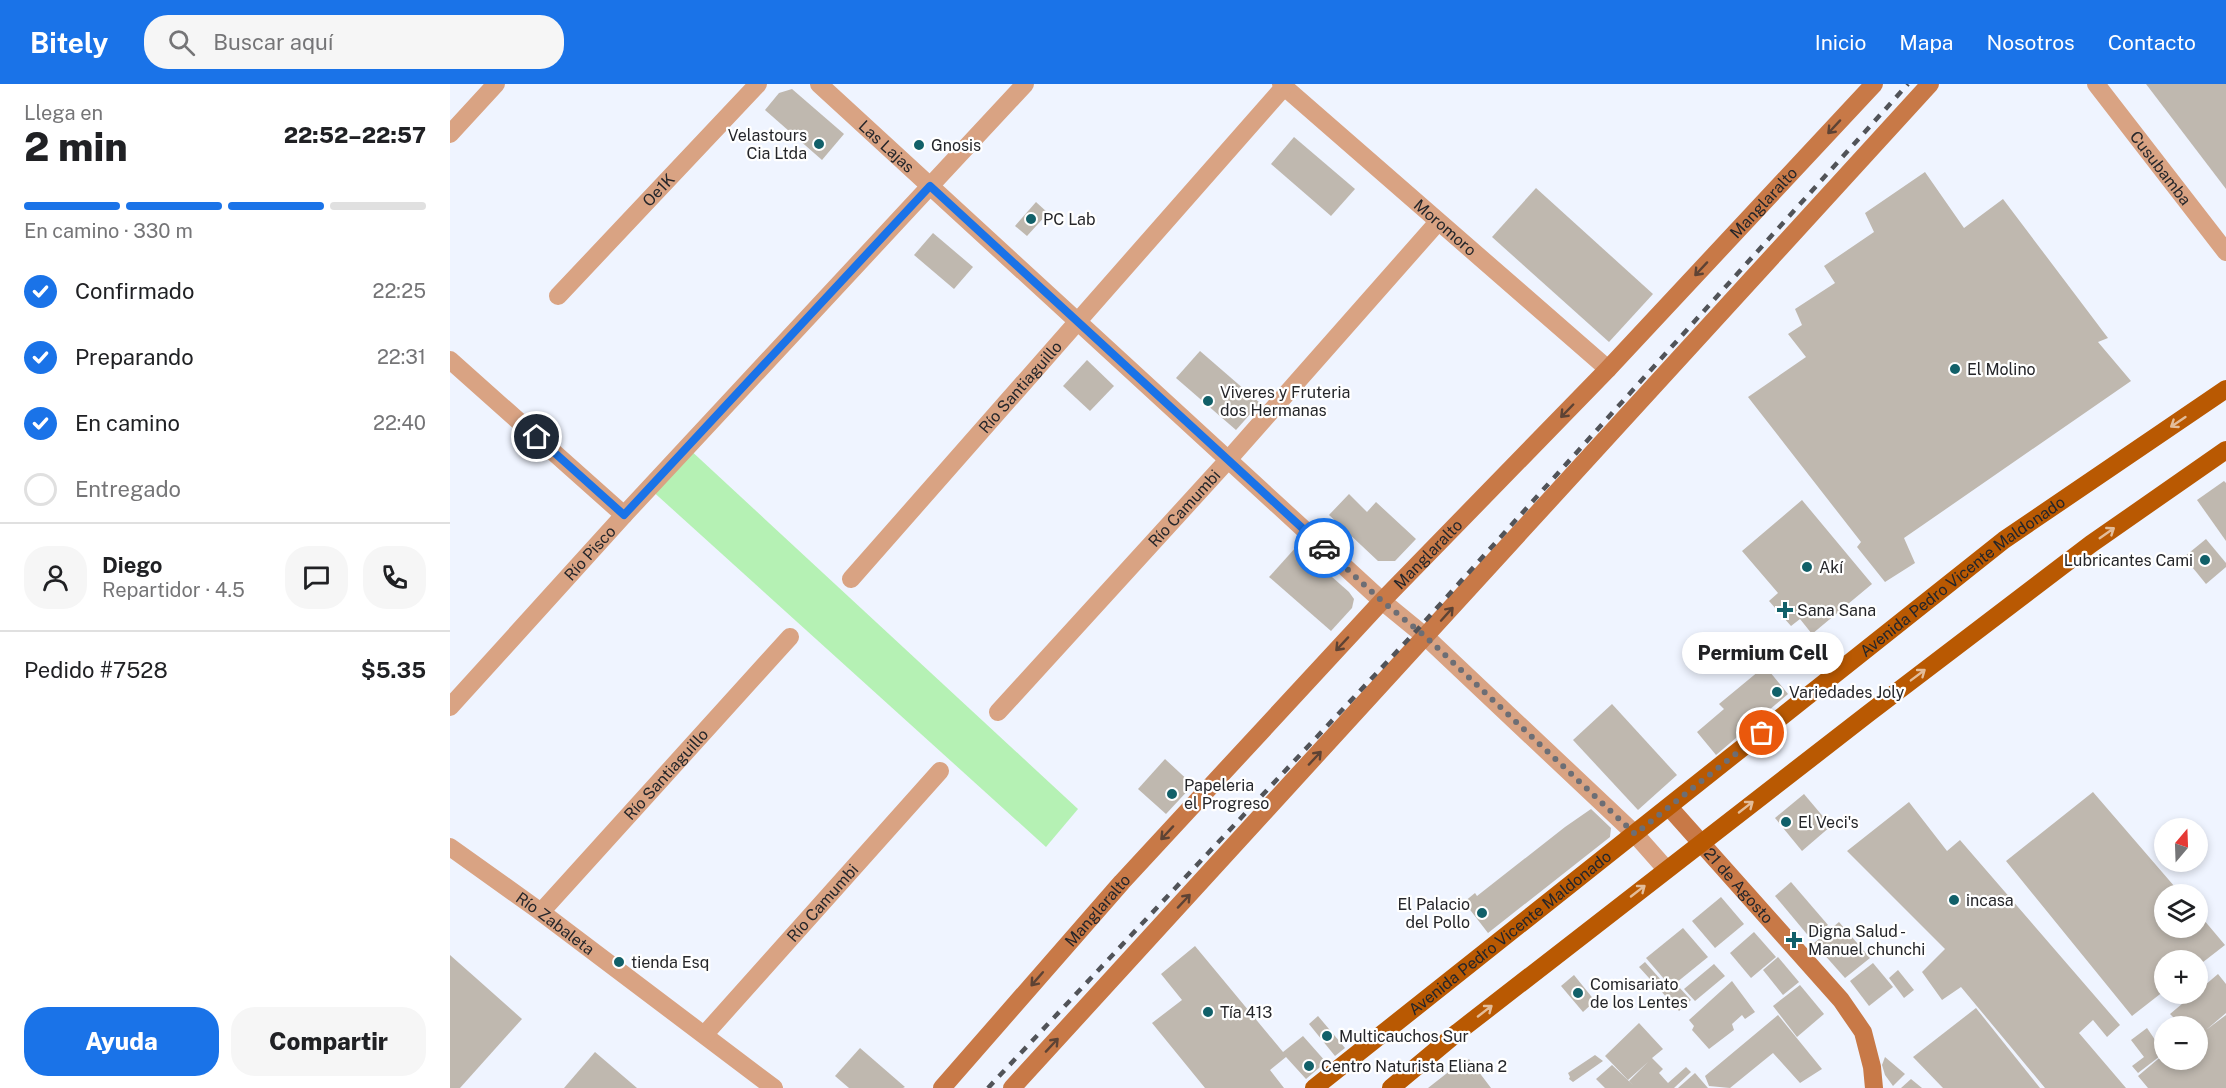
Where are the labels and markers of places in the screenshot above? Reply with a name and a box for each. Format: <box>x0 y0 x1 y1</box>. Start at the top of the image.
place label: Velastours Cia Ltda <box>728 126 807 163</box>
place label: Gnosis <box>931 136 981 155</box>
marker: Velastours Cia Ltda <box>812 137 826 151</box>
marker: Gnosis <box>912 138 926 152</box>
place label: PC Lab <box>1043 210 1096 229</box>
marker: PC Lab <box>1024 212 1038 226</box>
place label: El Molino <box>1967 360 2036 379</box>
marker: El Molino <box>1948 362 1962 376</box>
place label: Viveres y Fruteria dos Hermanas <box>1220 383 1350 420</box>
marker: Viveres y Fruteria dos Hermanas <box>1201 394 1215 408</box>
pin <box>511 411 562 462</box>
place label: Lubricantes Cami <box>2064 551 2193 570</box>
marker: Lubricantes Cami <box>2198 553 2212 567</box>
place label: Akí <box>1819 558 1844 577</box>
marker: Akí <box>1800 560 1814 574</box>
place label: Sana Sana <box>1797 601 1876 620</box>
marker: Sana Sana <box>1778 603 1792 617</box>
callout: Permium Cell <box>1681 631 1843 673</box>
place label: Variedades Joly <box>1789 683 1905 702</box>
marker: Variedades Joly <box>1770 685 1784 699</box>
pin <box>1736 707 1787 758</box>
place label: Papeleria el Progreso <box>1184 776 1269 813</box>
marker: Papeleria el Progreso <box>1165 787 1179 801</box>
place label: El Veci's <box>1798 813 1858 832</box>
marker: El Veci's <box>1779 815 1793 829</box>
place label: incasa <box>1966 891 2014 910</box>
marker: incasa <box>1947 893 1961 907</box>
place label: El Palacio del Pollo <box>1397 895 1470 932</box>
marker: El Palacio del Pollo <box>1475 906 1489 920</box>
place label: Digna Salud - Manuel chunchi <box>1808 922 1925 959</box>
marker: Digna Salud - Manuel chunchi <box>1785 931 1803 949</box>
place label: tienda Esq <box>631 953 709 972</box>
marker: tienda Esq <box>612 955 626 969</box>
place label: Comisariato de los Lentes <box>1590 975 1688 1012</box>
marker: Comisariato de los Lentes <box>1571 986 1585 1000</box>
place label: Tía 413 <box>1220 1003 1272 1022</box>
marker: Tía 413 <box>1201 1005 1215 1019</box>
place label: Multicauchos Sur <box>1339 1027 1469 1046</box>
marker: Multicauchos Sur <box>1320 1029 1334 1043</box>
place label: Centro Naturista Eliana 2 <box>1321 1057 1507 1076</box>
marker: Centro Naturista Eliana 2 <box>1302 1059 1316 1073</box>

